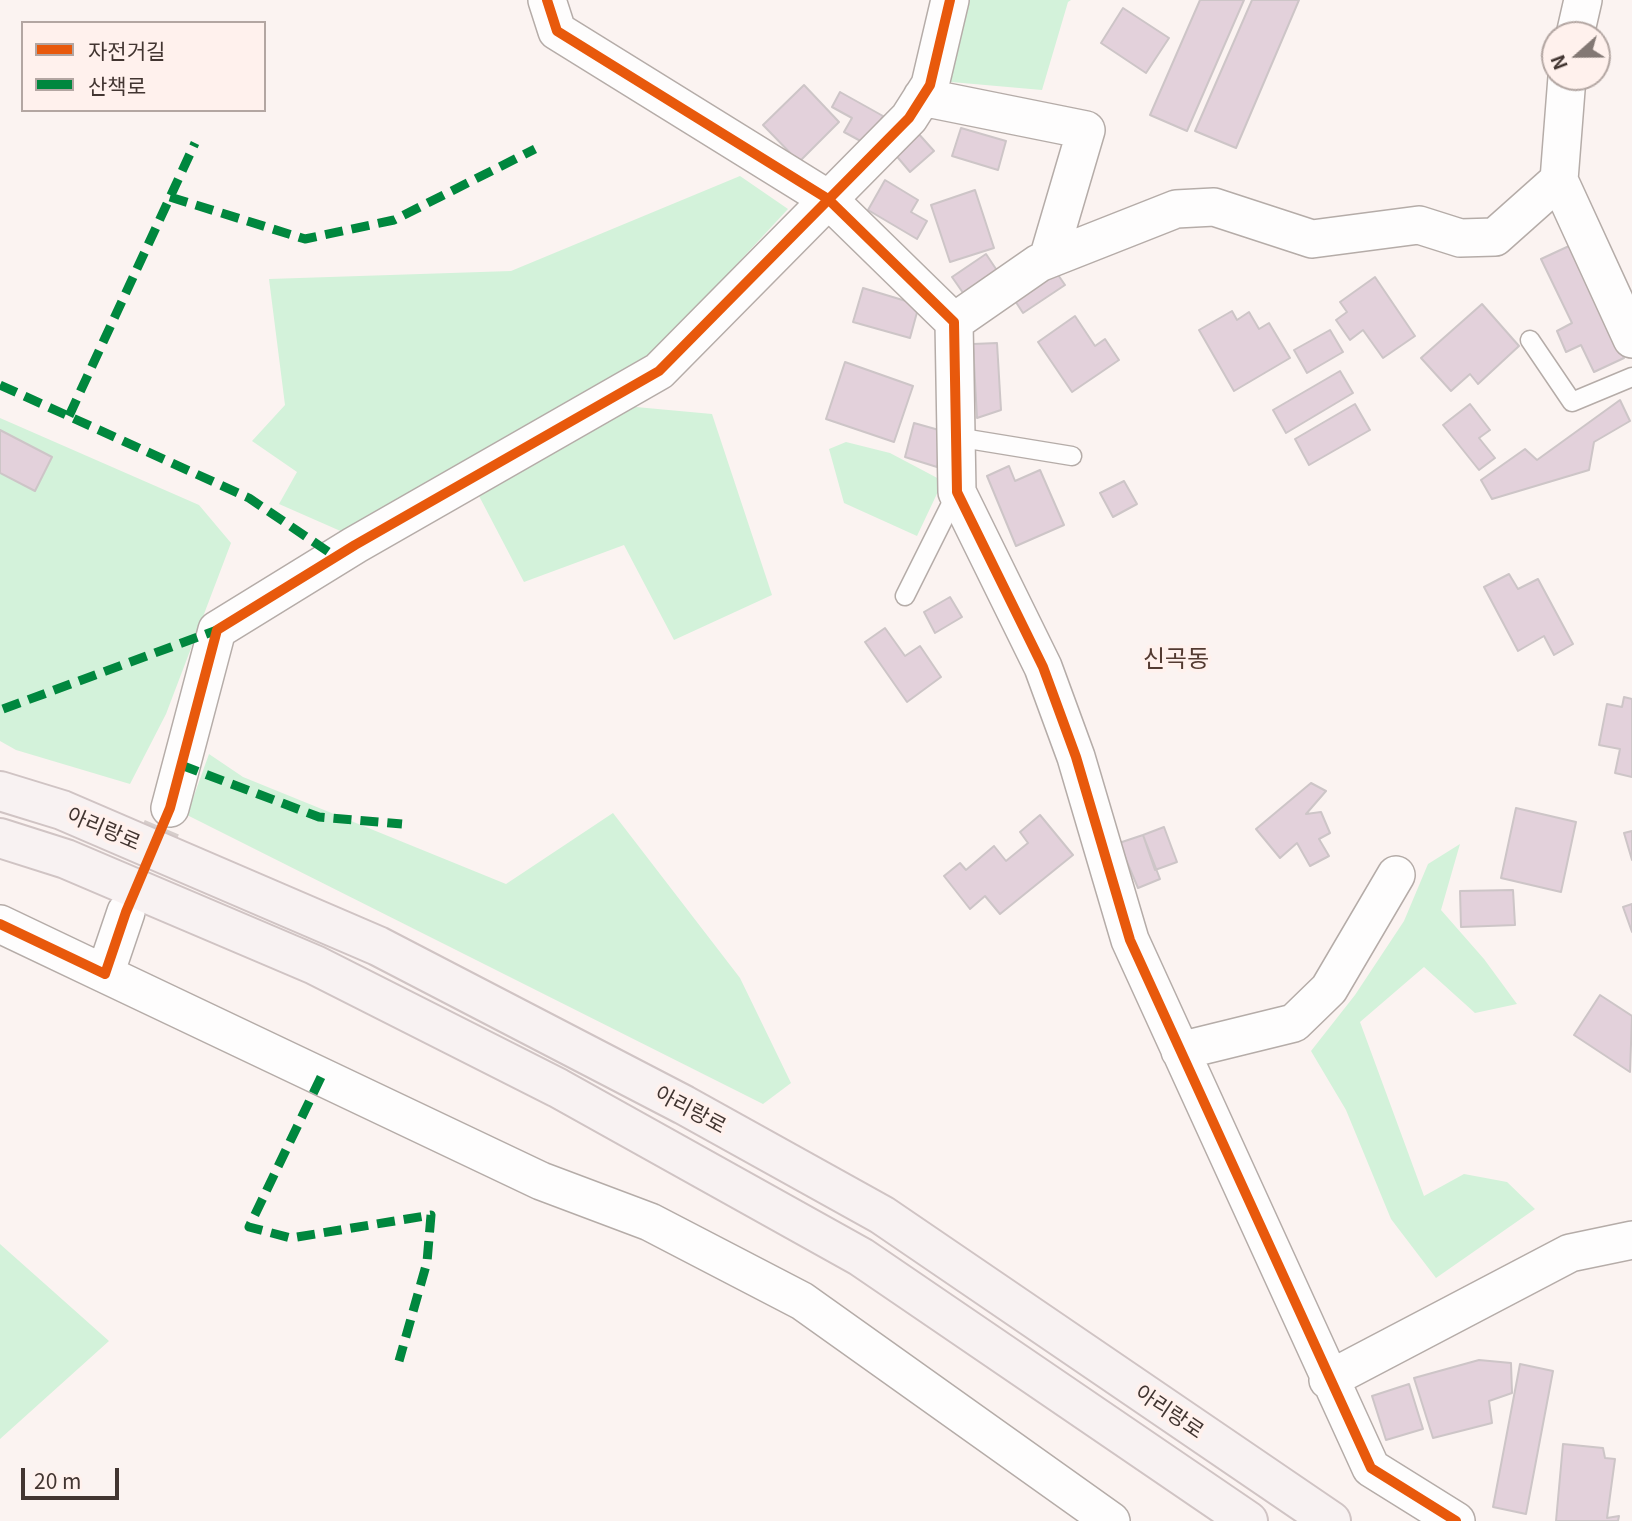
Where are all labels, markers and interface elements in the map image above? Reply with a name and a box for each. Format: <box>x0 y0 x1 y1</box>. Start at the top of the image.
legend <box>21 21 266 112</box>
north arrow <box>1541 21 1611 91</box>
text: 자전거길 <box>88 35 165 65</box>
text: N <box>1543 52 1573 74</box>
text: 산책로 <box>88 70 146 100</box>
district label: 신곡동 <box>1143 644 1209 672</box>
street label: 아리랑로 <box>64 801 144 855</box>
street label: 아리랑로 <box>651 1080 731 1138</box>
street label: 아리랑로 <box>1131 1379 1209 1443</box>
scale bar <box>24 1454 122 1498</box>
text: 20 m <box>34 1465 81 1495</box>

